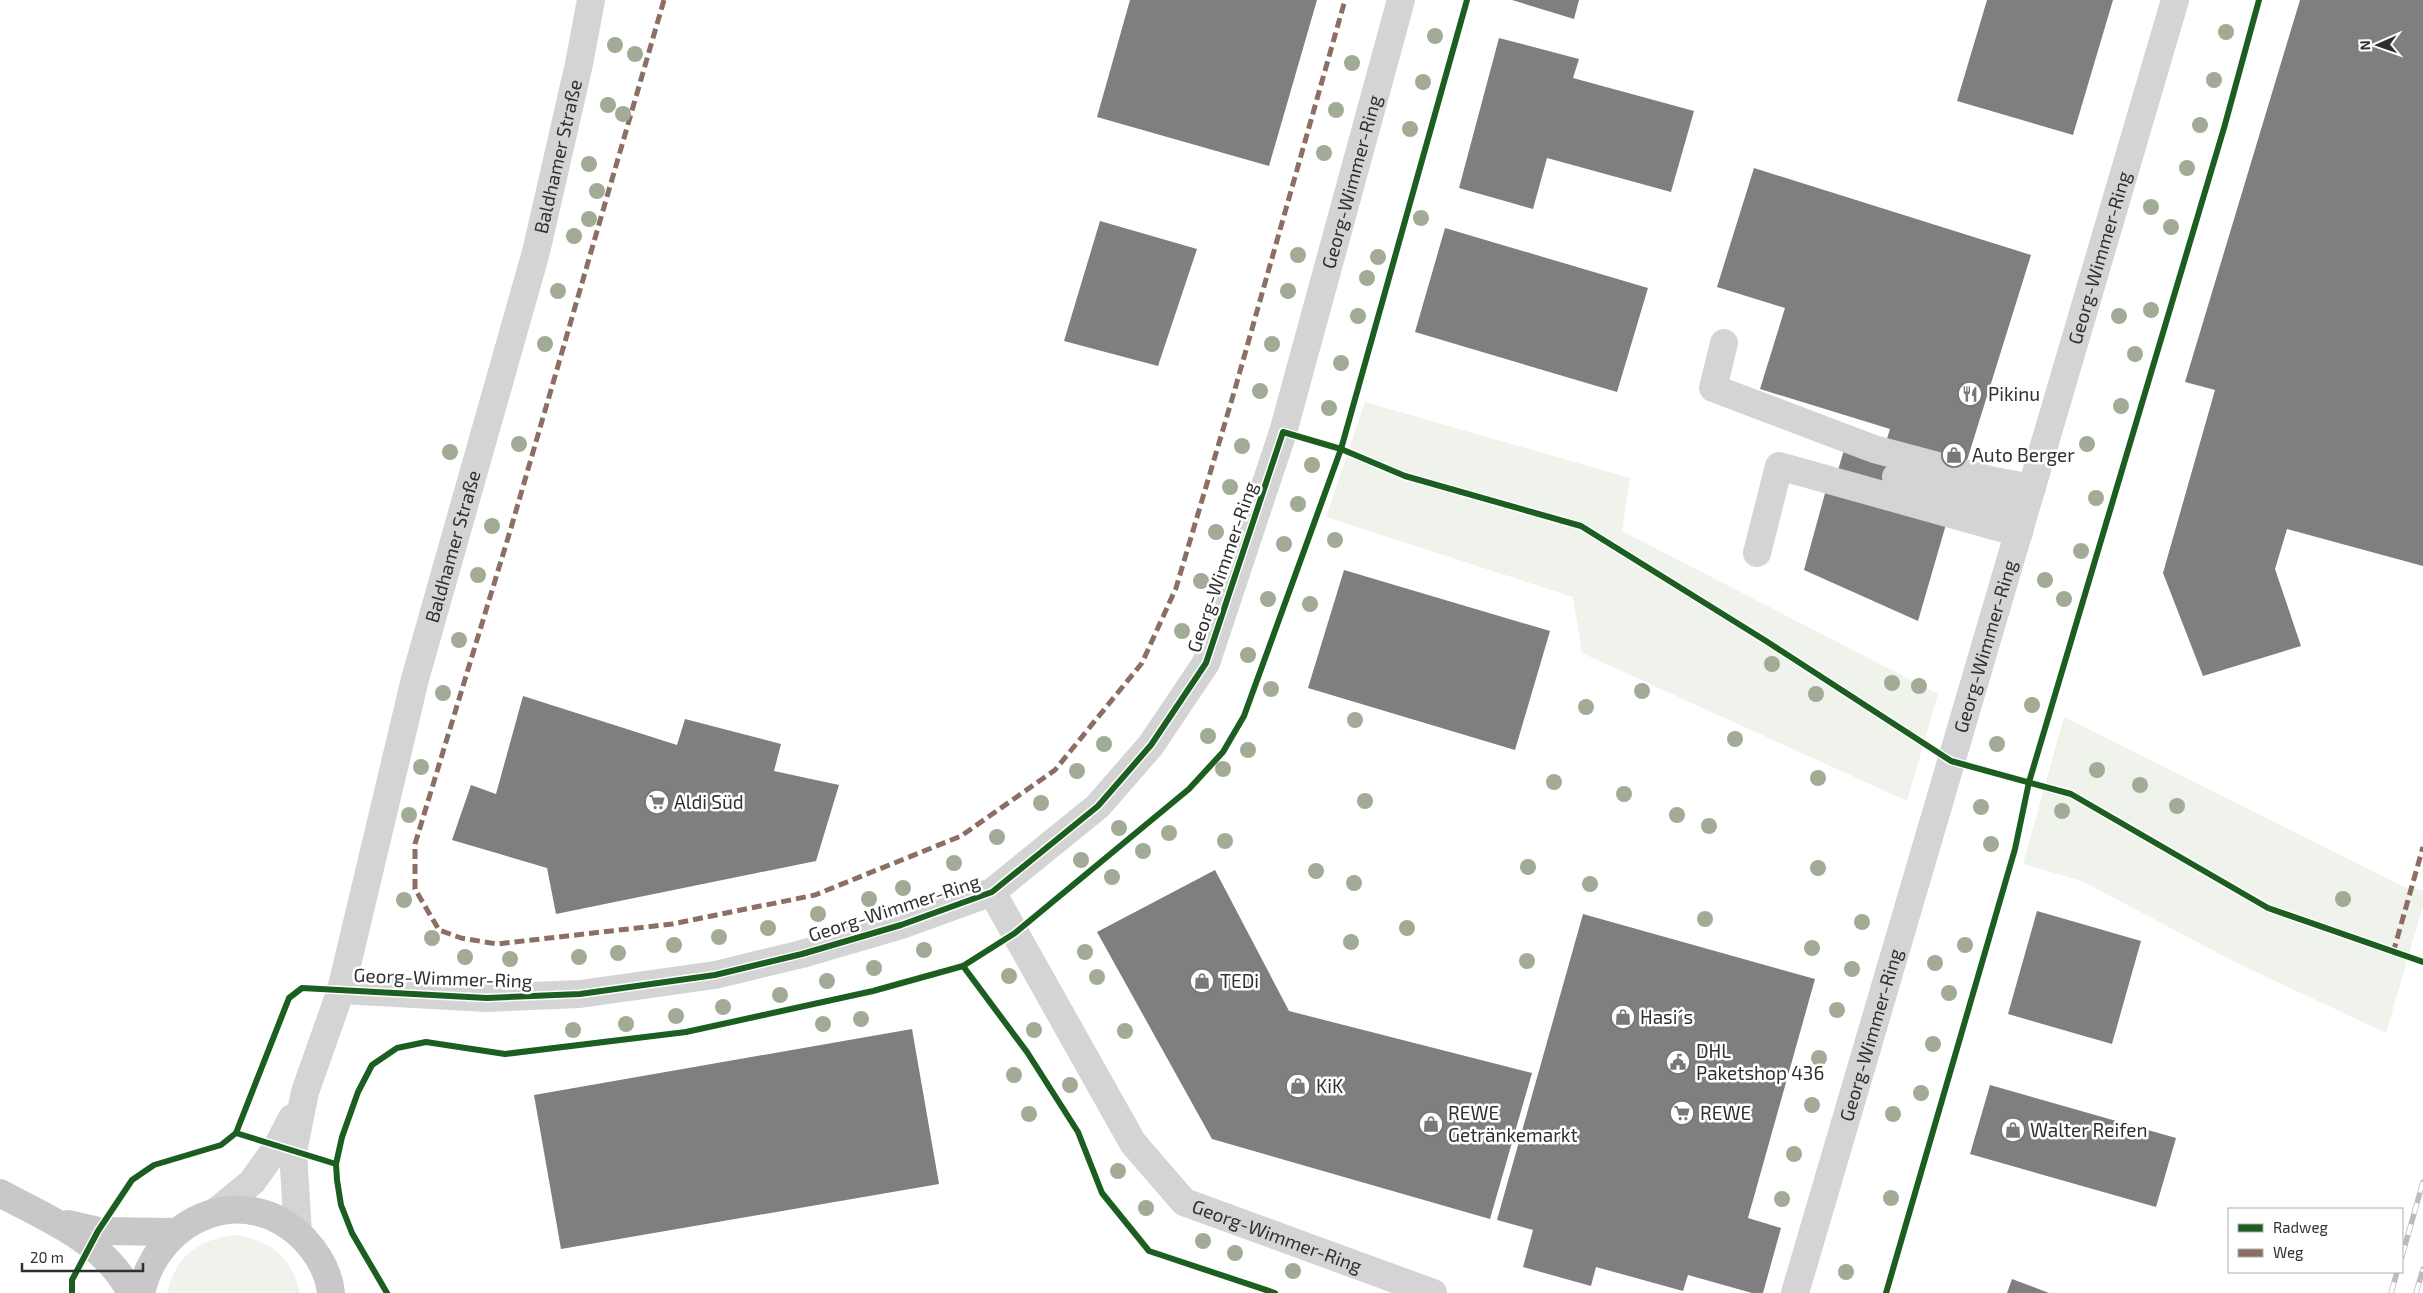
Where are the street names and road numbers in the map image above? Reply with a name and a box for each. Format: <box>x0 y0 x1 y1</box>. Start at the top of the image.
street label: Baldhamer Straße <box>529 77 586 236</box>
street label: Georg-Wimmer-Ring <box>1316 92 1386 271</box>
street label: Georg-Wimmer-Ring <box>2062 168 2135 347</box>
street label: Baldhamer Straße <box>420 467 485 625</box>
street label: Georg-Wimmer-Ring <box>1182 478 1262 655</box>
street label: Georg-Wimmer-Ring <box>1948 557 2021 735</box>
street label: Georg-Wimmer-Ring <box>805 869 983 946</box>
street label: Georg-Wimmer-Ring <box>1834 945 1907 1124</box>
street label: Georg-Wimmer-Ring <box>353 963 533 992</box>
street label: Georg-Wimmer-Ring <box>1189 1194 1366 1277</box>

